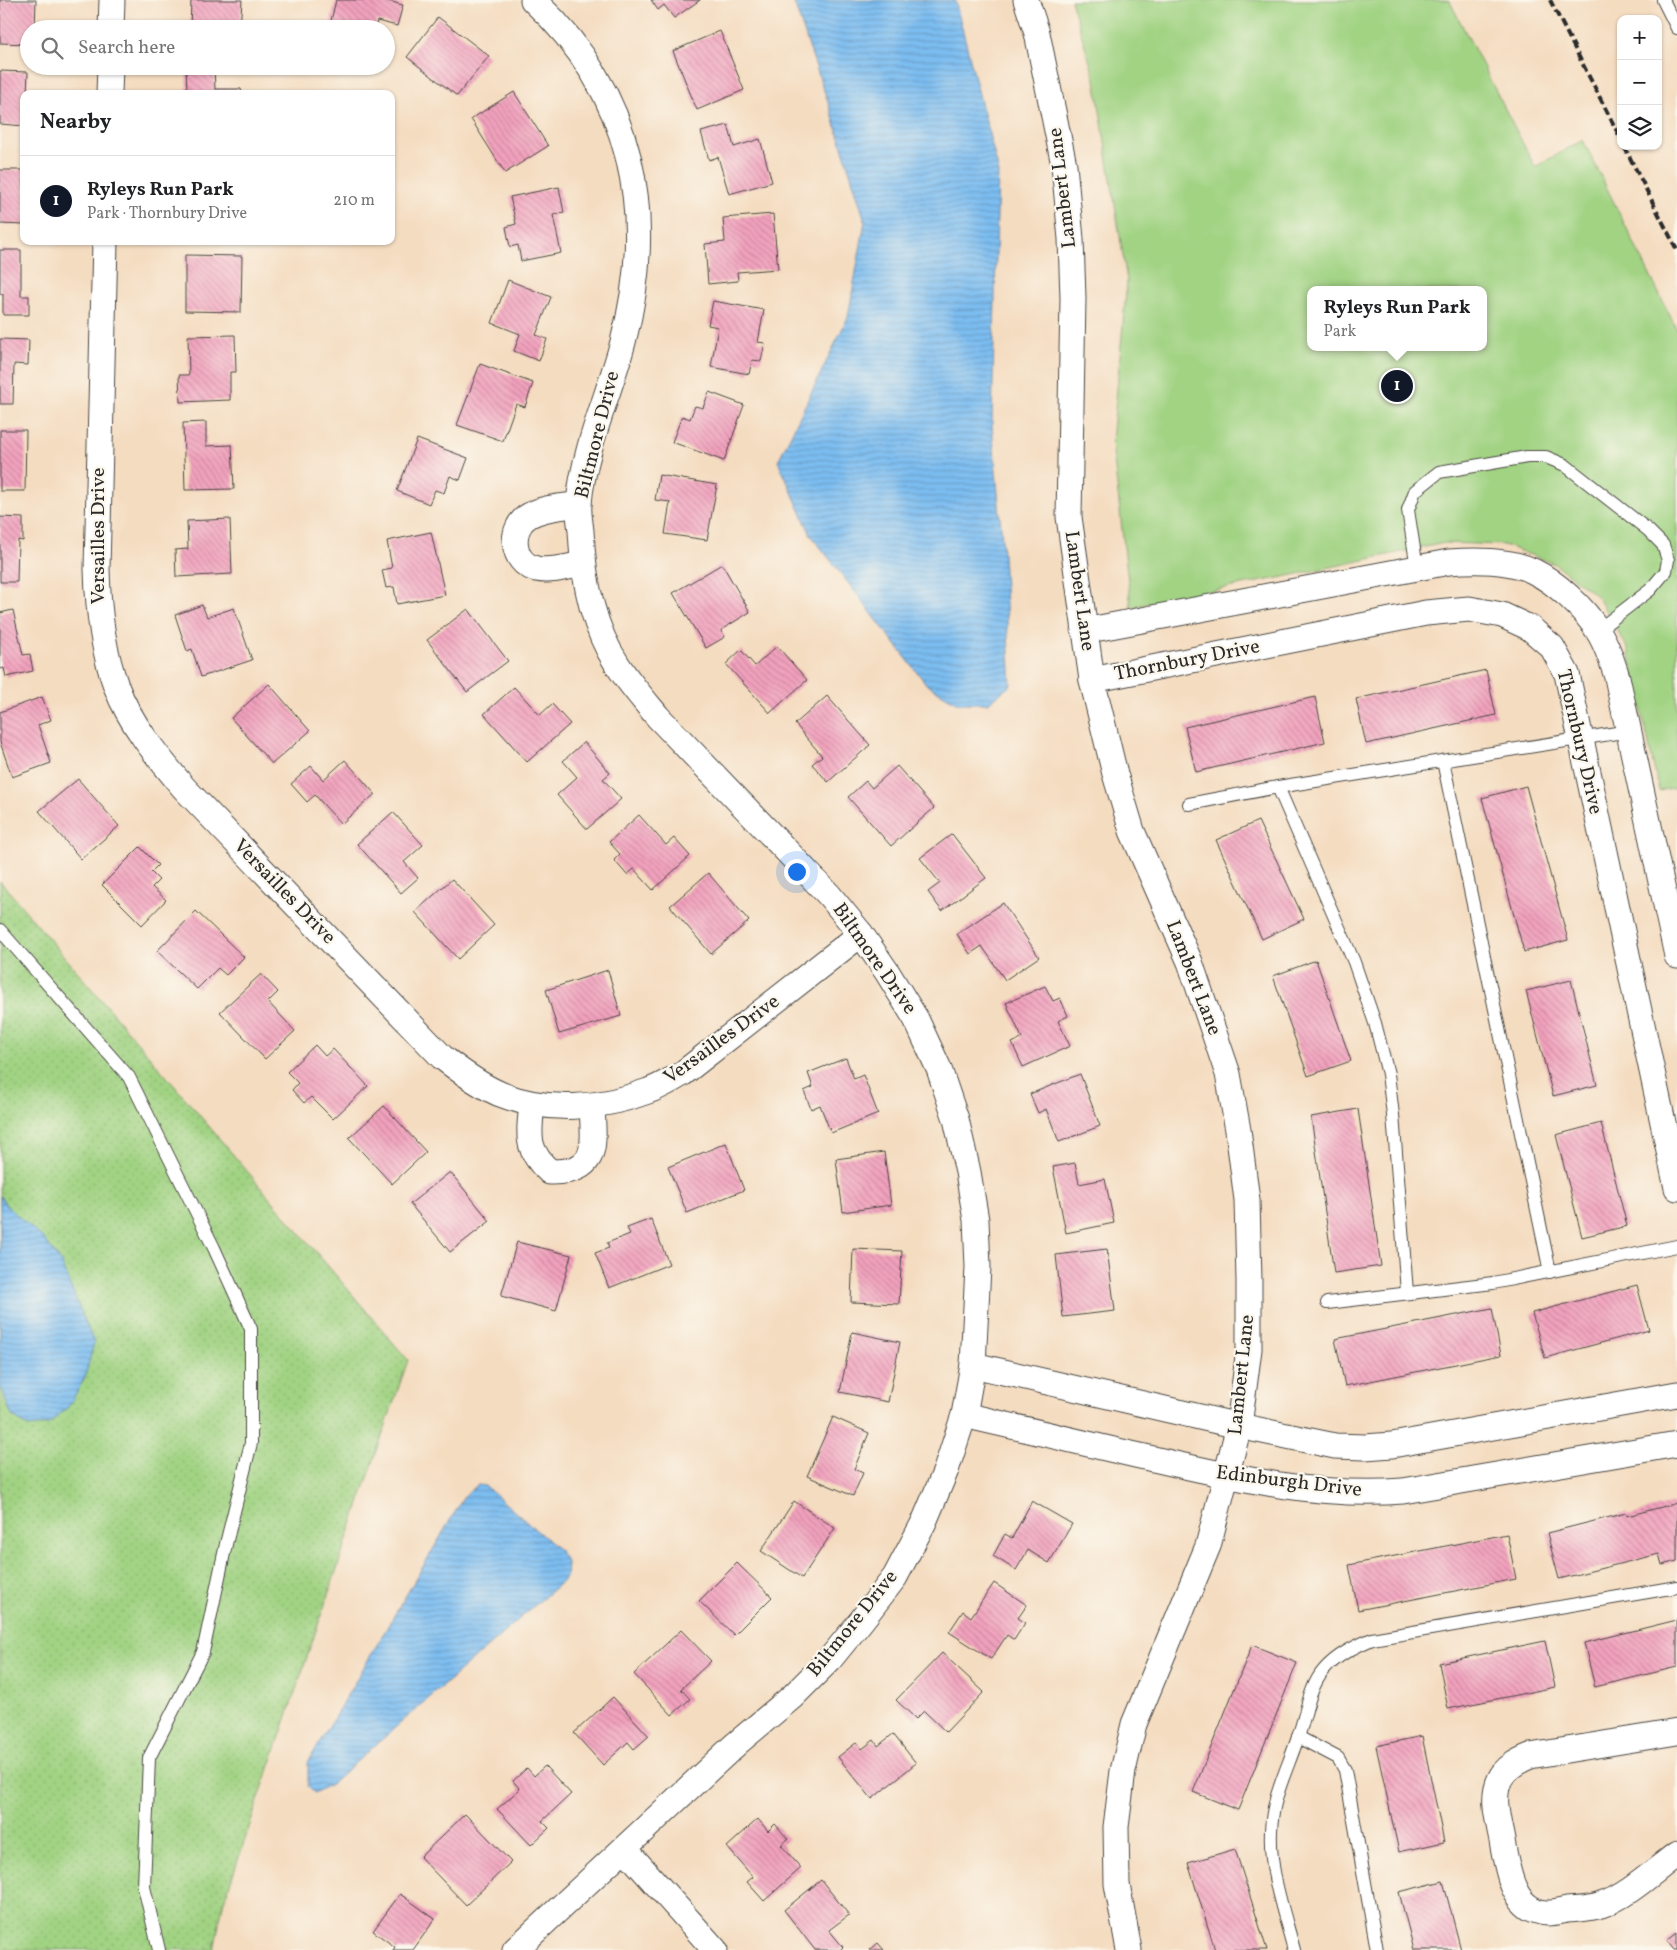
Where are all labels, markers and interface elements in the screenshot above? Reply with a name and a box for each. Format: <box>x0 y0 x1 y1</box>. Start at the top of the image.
map controls <box>1617 15 1662 150</box>
button: + <box>1617 15 1662 60</box>
search box <box>20 20 395 75</box>
icon: search <box>38 34 66 62</box>
text: Search here <box>78 35 175 61</box>
button: − <box>1617 60 1662 105</box>
button: layers <box>1617 105 1662 150</box>
text: Nearby <box>40 108 111 137</box>
street label: Lambert Lane <box>1042 126 1084 250</box>
text: Ryleys Run Park <box>87 177 234 203</box>
text: 1 <box>53 190 59 212</box>
text: 210 m <box>333 190 375 212</box>
text: Park · Thornbury Drive <box>87 203 247 225</box>
popup <box>1307 286 1487 351</box>
text: Ryleys Run Park <box>1324 295 1470 321</box>
text: Park <box>1324 321 1356 343</box>
pin: 1 <box>1381 367 1413 405</box>
street label: Biltmore Drive <box>569 368 627 502</box>
street label: Versailles Drive <box>85 467 113 605</box>
street label: Lambert Lane <box>1057 529 1101 653</box>
street label: Thornbury Drive <box>1112 633 1262 689</box>
street label: Thornbury Drive <box>1549 667 1609 817</box>
street label: Versailles Drive <box>226 833 342 951</box>
your location <box>784 859 810 885</box>
street label: Biltmore Drive <box>825 898 923 1020</box>
street label: Lambert Lane <box>1158 916 1228 1040</box>
street label: Versailles Drive <box>658 988 786 1092</box>
street label: Lambert Lane <box>1222 1313 1262 1437</box>
street label: Edinburgh Drive <box>1214 1459 1364 1505</box>
street label: Biltmore Drive <box>801 1564 905 1684</box>

